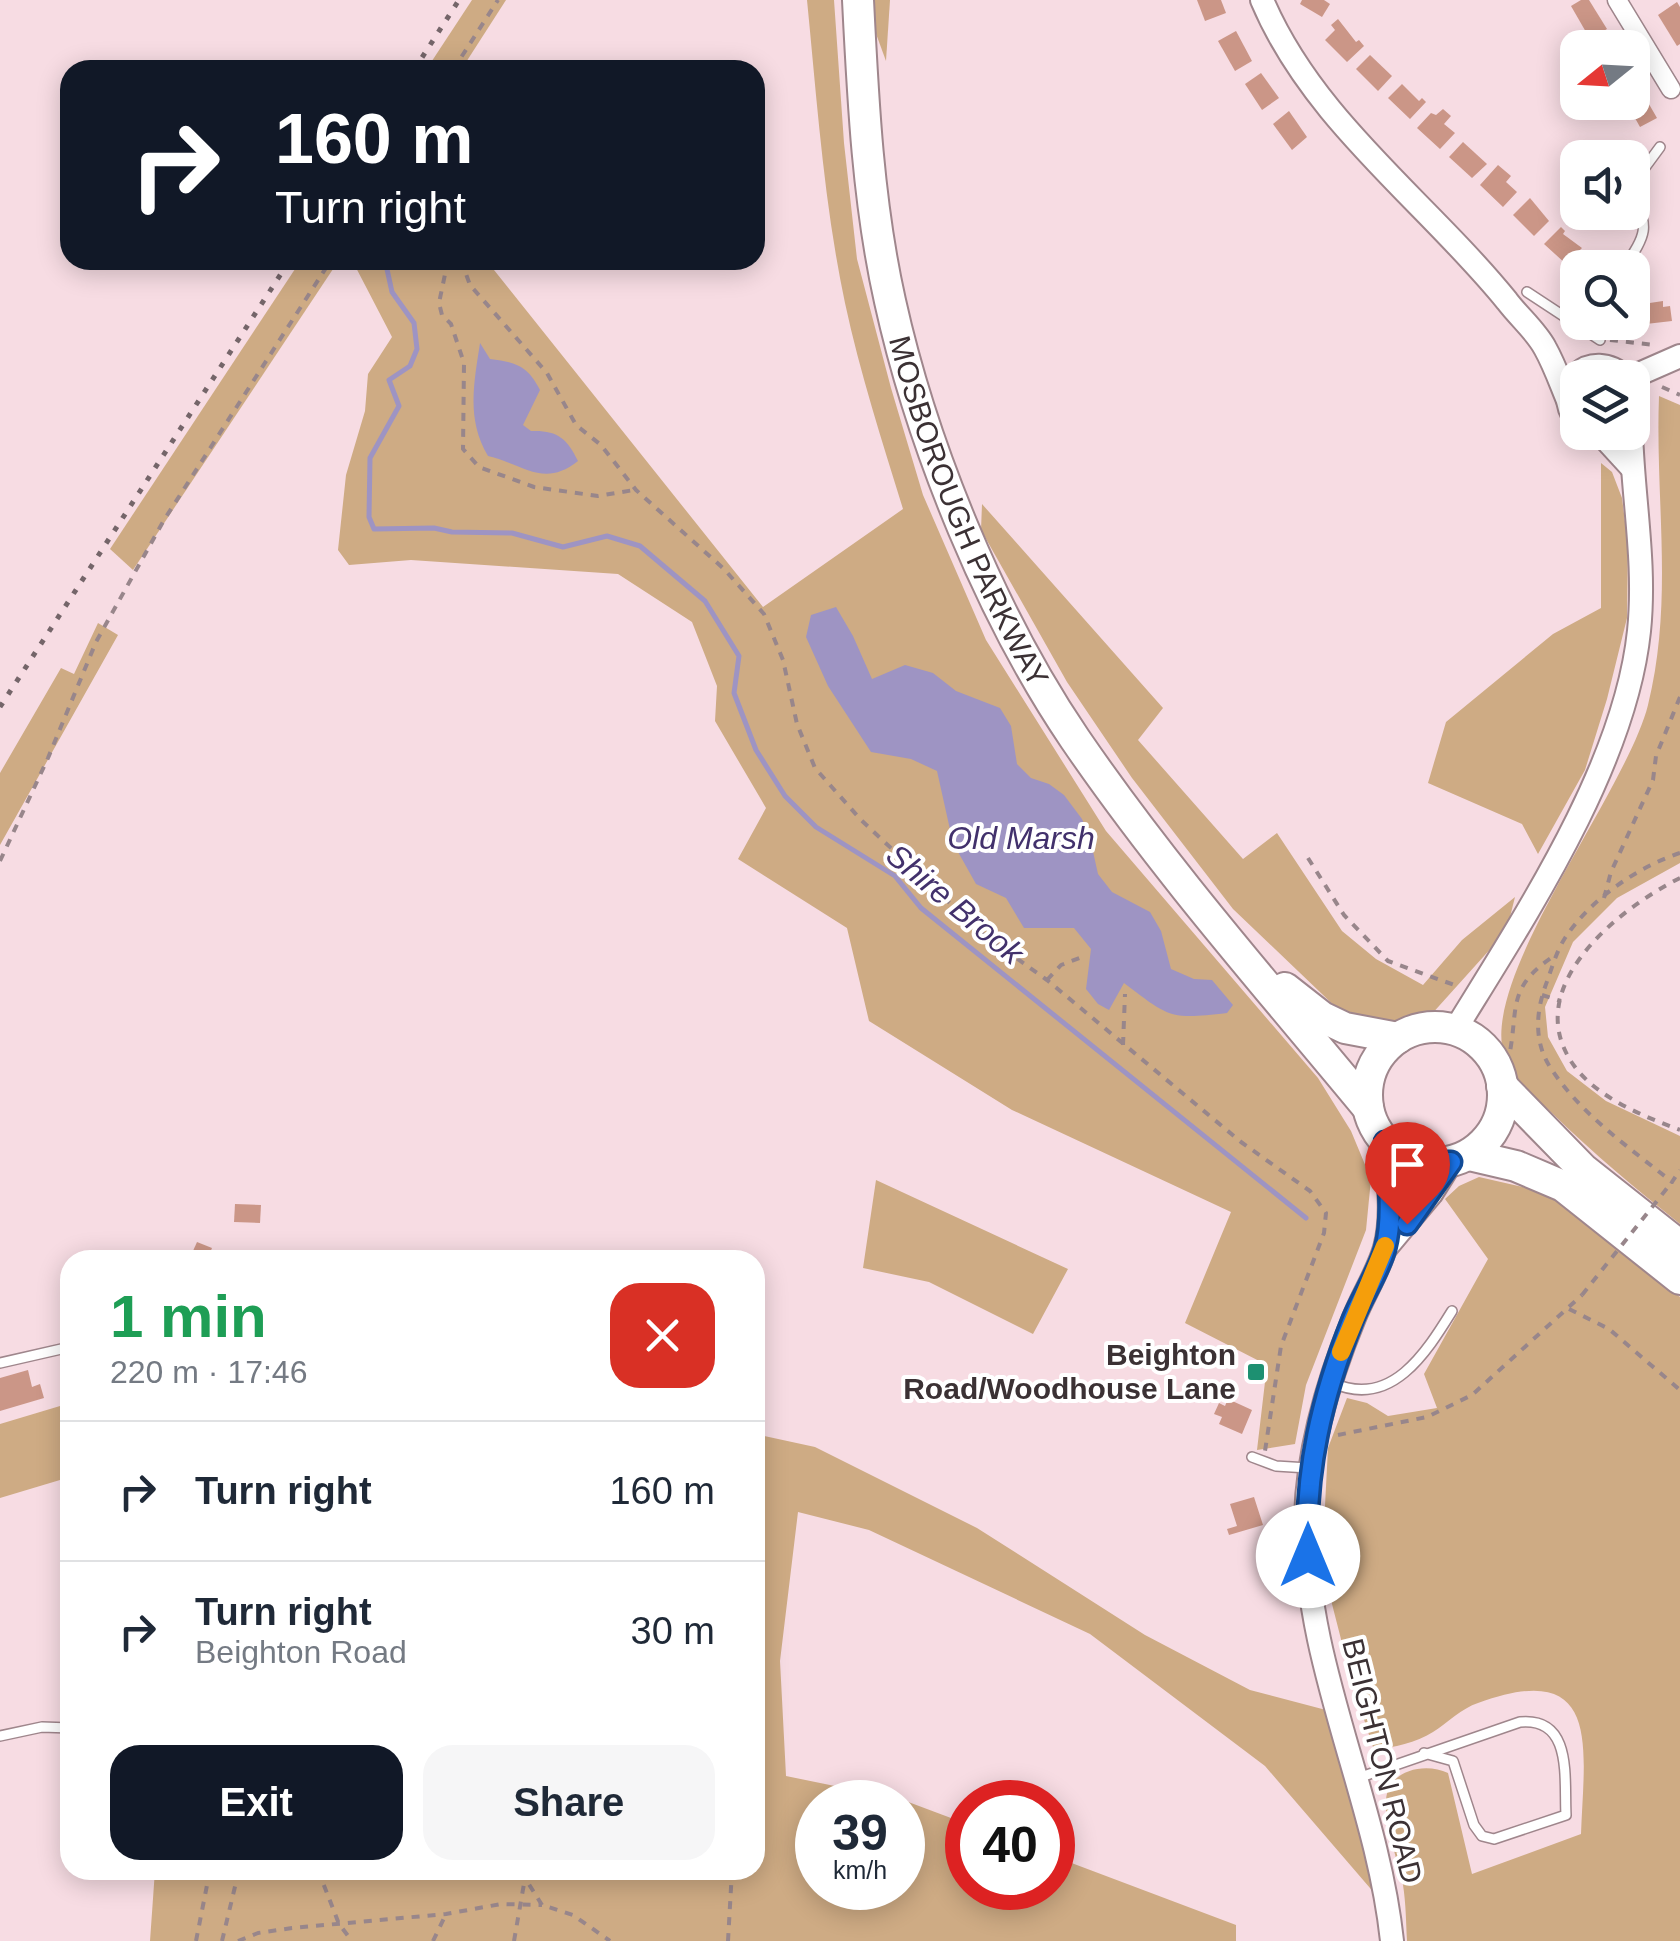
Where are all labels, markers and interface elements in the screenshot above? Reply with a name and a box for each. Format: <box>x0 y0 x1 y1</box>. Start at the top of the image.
north arrow <box>1560 30 1650 120</box>
map controls <box>1560 30 1650 450</box>
icon: right <box>110 100 240 230</box>
text: 160 m <box>275 100 473 178</box>
button: sound <box>1560 140 1650 230</box>
text: Turn right <box>275 182 466 233</box>
button: search <box>1560 250 1650 340</box>
street label: MOSBOROUGH PARKWAY <box>883 332 1055 692</box>
button: layers <box>1560 360 1650 450</box>
water label: Old Marsh <box>947 820 1095 856</box>
water label: Shire Brook <box>879 836 1032 973</box>
pin <box>1365 1122 1450 1225</box>
icon: arrive <box>1380 1137 1435 1192</box>
text: 1 min <box>110 1283 267 1350</box>
button: close <box>610 1283 715 1388</box>
place label: Beighton Road/Woodhouse Lane <box>903 1338 1236 1405</box>
text: 220 m · 17:46 <box>110 1354 307 1390</box>
marker: Beighton Road/Woodhouse Lane <box>1245 1361 1267 1383</box>
icon: right <box>110 1464 165 1519</box>
text: Turn right <box>195 1470 372 1512</box>
text: 160 m <box>609 1470 715 1512</box>
position arrow <box>1256 1504 1360 1608</box>
text: Turn right <box>195 1591 372 1633</box>
icon: right <box>110 1604 165 1659</box>
text: 30 m <box>631 1610 715 1652</box>
text: Beighton Road <box>195 1634 407 1670</box>
street label: BEIGHTON ROAD <box>1336 1635 1429 1887</box>
button: Exit <box>110 1745 403 1860</box>
button: Share <box>423 1745 715 1860</box>
speed limit sign: 40 <box>945 1780 1075 1910</box>
text: 39 <box>832 1805 888 1861</box>
text: km/h <box>833 1856 887 1884</box>

